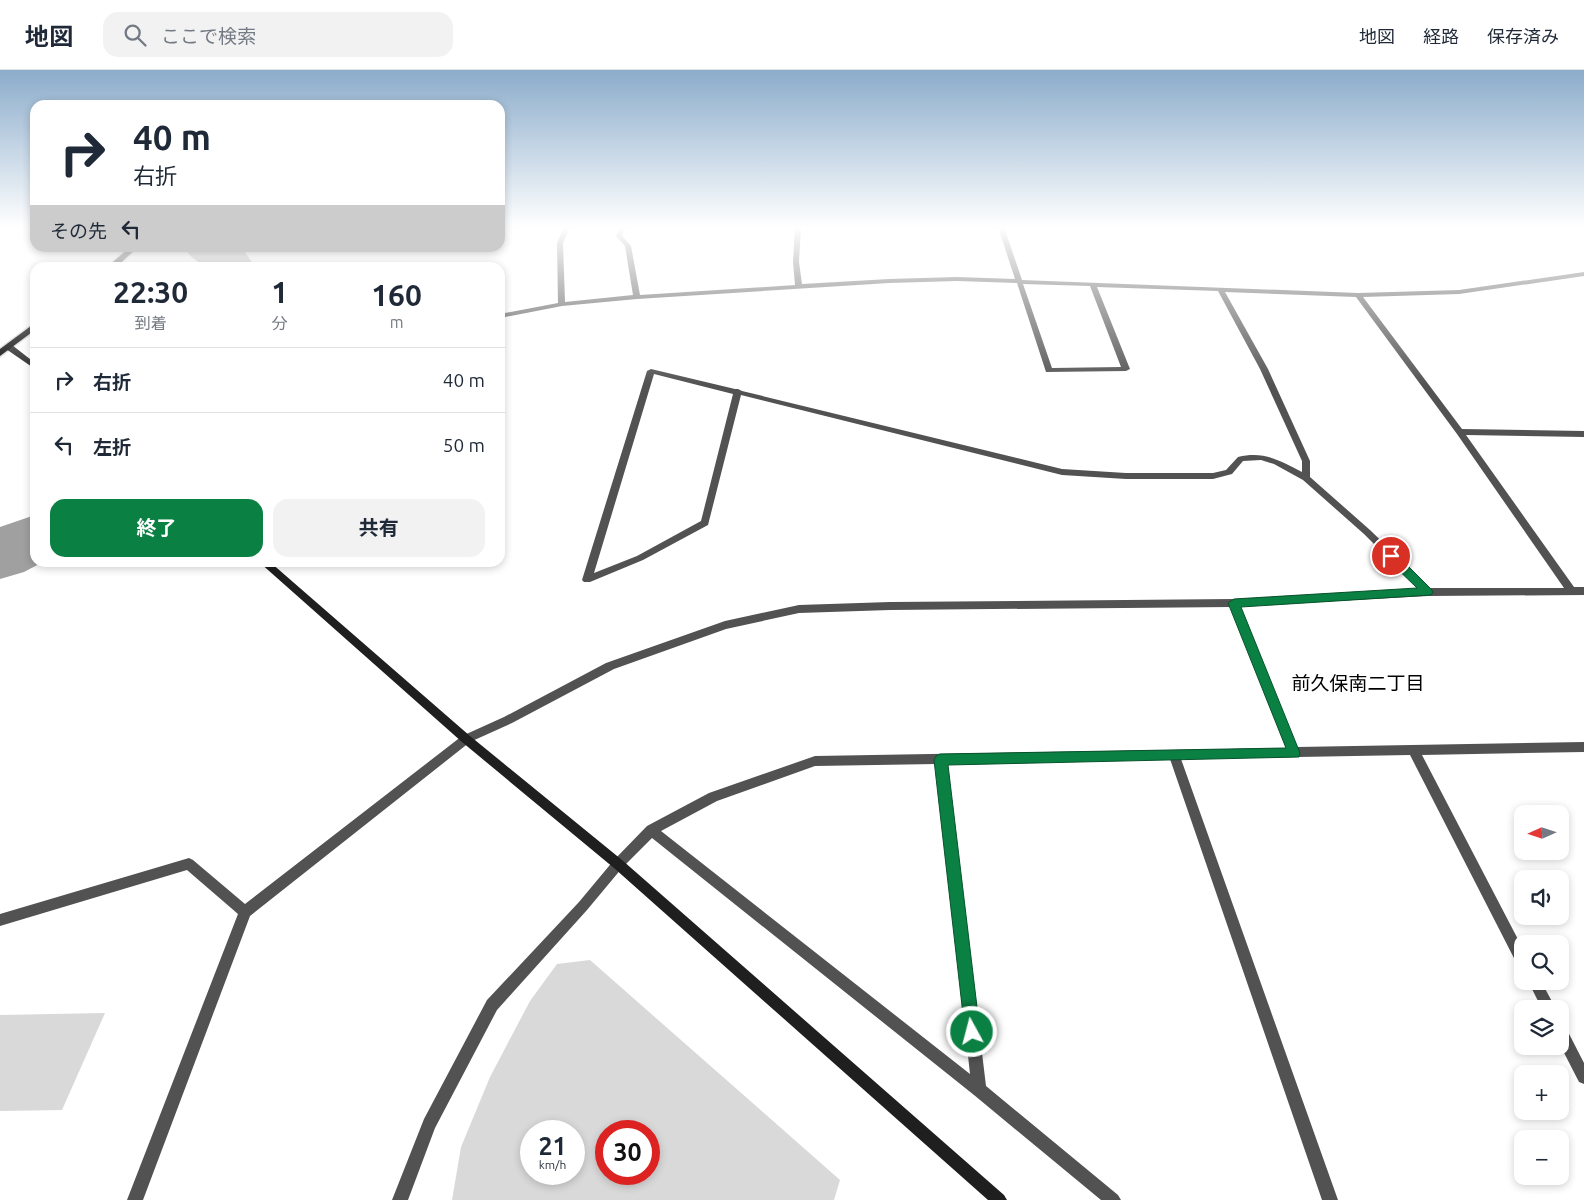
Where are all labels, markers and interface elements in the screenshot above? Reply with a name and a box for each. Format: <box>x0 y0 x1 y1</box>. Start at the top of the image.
search box <box>103 12 453 57</box>
icon: search <box>121 21 149 49</box>
text: 地図 <box>25 23 73 50</box>
text: ここで検索 <box>161 25 256 47</box>
text: 地図 <box>1359 26 1395 46</box>
text: 経路 <box>1423 26 1459 46</box>
text: 保存済み <box>1487 26 1559 46</box>
text: 40 m <box>133 117 211 157</box>
icon: right <box>50 120 115 185</box>
text: 右折 <box>133 163 177 188</box>
icon: left <box>117 215 145 243</box>
text: その先 <box>50 220 107 242</box>
text: 22:30 <box>113 275 188 309</box>
text: 1 <box>271 275 288 309</box>
text: 160 <box>371 278 422 312</box>
text: m <box>390 313 403 331</box>
text: 到着 <box>135 314 167 332</box>
text: 分 <box>272 314 288 332</box>
icon: right <box>50 366 78 394</box>
text: 40 m <box>443 369 485 391</box>
text: 右折 <box>93 371 131 393</box>
icon: left <box>50 431 78 459</box>
text: 50 m <box>443 434 485 456</box>
text: 左折 <box>93 436 131 458</box>
button: 終了 <box>50 499 263 557</box>
button: 共有 <box>273 499 485 557</box>
pin <box>1370 535 1412 577</box>
icon: arrive <box>1377 542 1405 570</box>
district label: 前久保南二丁目 <box>1291 672 1425 694</box>
north arrow <box>1514 805 1569 860</box>
map controls <box>1514 805 1569 1185</box>
button: sound <box>1514 870 1569 925</box>
button: search <box>1514 935 1569 990</box>
button: layers <box>1514 1000 1569 1055</box>
position arrow <box>945 1005 997 1057</box>
button: + <box>1514 1065 1569 1120</box>
speed limit sign: 30 <box>595 1120 660 1185</box>
button: − <box>1514 1130 1569 1185</box>
text: 21 <box>538 1132 567 1160</box>
text: km/h <box>539 1158 566 1171</box>

